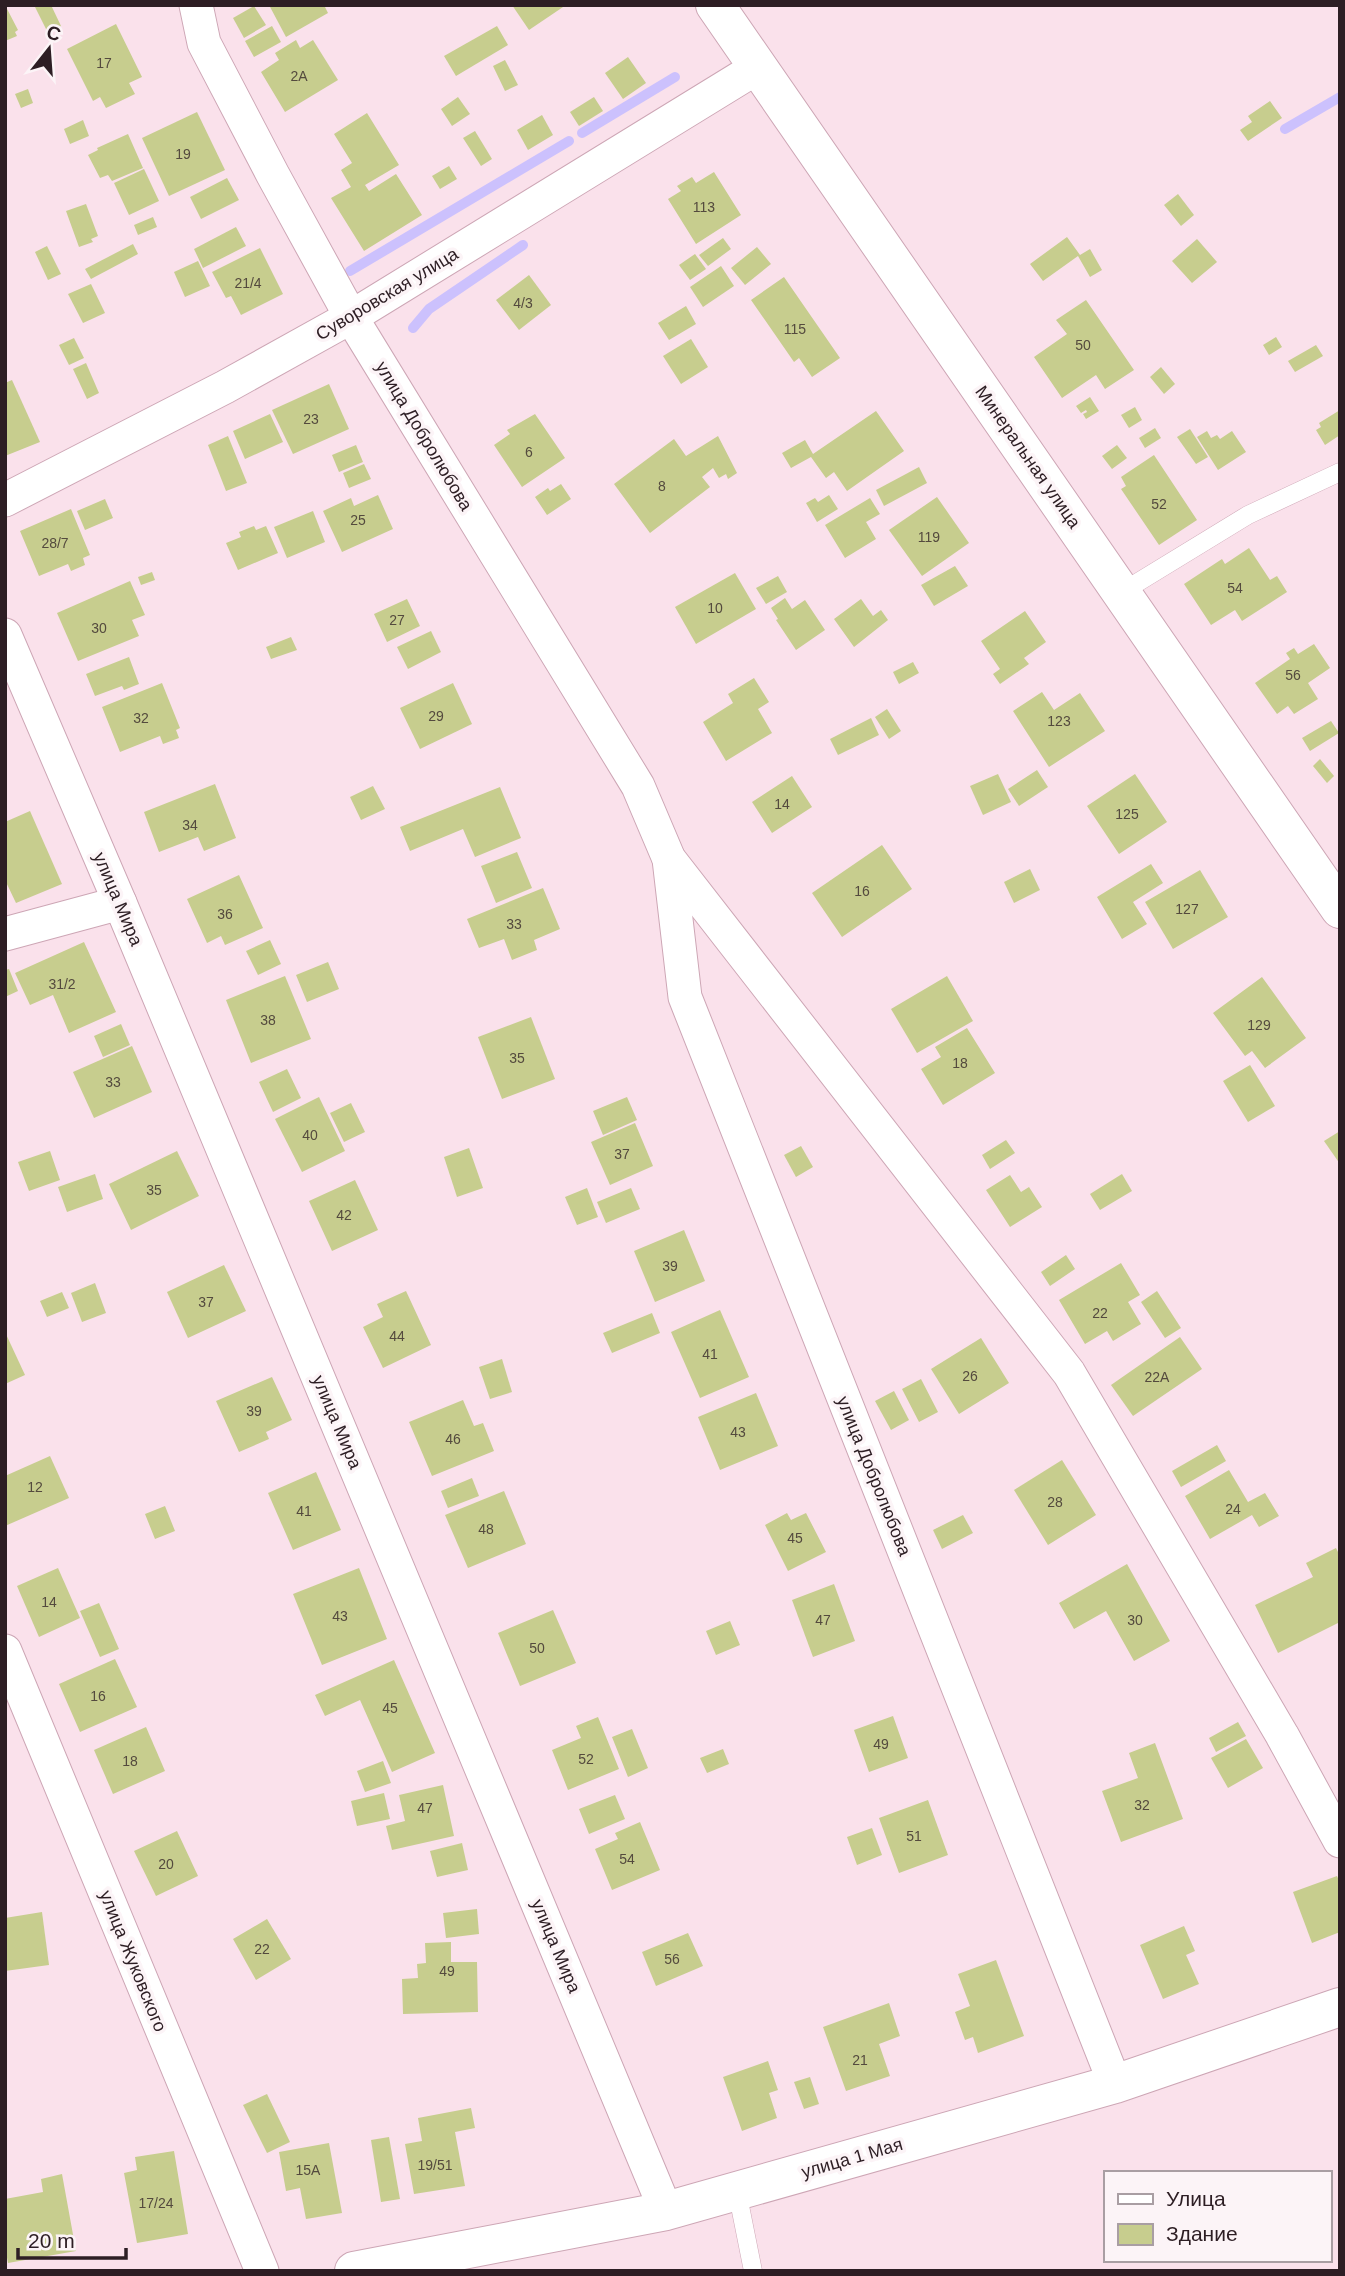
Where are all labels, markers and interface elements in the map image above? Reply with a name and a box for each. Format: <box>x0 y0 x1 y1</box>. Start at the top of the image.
north arrow <box>14 14 84 84</box>
text: С <box>44 21 64 45</box>
house number: 17 <box>96 55 112 71</box>
house number: 2А <box>290 68 308 84</box>
house number: 19 <box>175 146 191 162</box>
house number: 113 <box>693 199 715 215</box>
street label: Суворовская улица <box>312 243 463 344</box>
house number: 21/4 <box>234 275 262 291</box>
house number: 4/3 <box>513 295 533 311</box>
house number: 115 <box>784 321 806 337</box>
house number: 50 <box>1075 337 1091 353</box>
street label: улица Добролюбова <box>372 358 477 515</box>
street label: Минеральная улица <box>971 382 1085 533</box>
house number: 23 <box>303 411 319 427</box>
house number: 6 <box>525 444 533 460</box>
house number: 8 <box>658 478 666 494</box>
house number: 52 <box>1151 496 1167 512</box>
house number: 25 <box>350 512 366 528</box>
house number: 119 <box>918 529 940 545</box>
house number: 28/7 <box>41 535 69 551</box>
house number: 54 <box>1227 580 1243 596</box>
house number: 10 <box>707 600 723 616</box>
house number: 27 <box>389 612 405 628</box>
house number: 30 <box>91 620 107 636</box>
house number: 56 <box>1285 667 1301 683</box>
house number: 29 <box>428 708 444 724</box>
house number: 32 <box>133 710 149 726</box>
house number: 123 <box>1047 713 1071 729</box>
house number: 14 <box>774 796 790 812</box>
house number: 125 <box>1115 806 1139 822</box>
house number: 34 <box>182 817 198 833</box>
street label: улица Мира <box>89 849 147 950</box>
house number: 16 <box>854 883 870 899</box>
house number: 127 <box>1175 901 1199 917</box>
house number: 36 <box>217 906 233 922</box>
house number: 33 <box>506 916 522 932</box>
house number: 31/2 <box>48 976 76 992</box>
house number: 38 <box>260 1012 276 1028</box>
house number: 129 <box>1247 1017 1271 1033</box>
house number: 35 <box>509 1050 525 1066</box>
house number: 18 <box>952 1055 968 1071</box>
house number: 33 <box>105 1074 121 1090</box>
house number: 40 <box>302 1127 318 1143</box>
house number: 37 <box>614 1146 630 1162</box>
house number: 35 <box>146 1182 162 1198</box>
house number: 42 <box>336 1207 352 1223</box>
house number: 39 <box>662 1258 678 1274</box>
house number: 37 <box>198 1294 214 1310</box>
house number: 22 <box>1092 1305 1108 1321</box>
house number: 44 <box>389 1328 405 1344</box>
house number: 41 <box>702 1346 718 1362</box>
house number: 26 <box>962 1368 978 1384</box>
house number: 22А <box>1145 1369 1170 1385</box>
street label: улица Мира <box>308 1372 366 1473</box>
street label: улица Добролюбова <box>833 1393 916 1560</box>
house number: 39 <box>246 1403 262 1419</box>
house number: 43 <box>730 1424 746 1440</box>
house number: 46 <box>445 1431 461 1447</box>
house number: 12 <box>27 1479 43 1495</box>
house number: 28 <box>1047 1494 1063 1510</box>
house number: 24 <box>1225 1501 1241 1517</box>
house number: 41 <box>296 1503 312 1519</box>
house number: 48 <box>478 1521 494 1537</box>
house number: 45 <box>787 1530 803 1546</box>
house number: 14 <box>41 1594 57 1610</box>
house number: 43 <box>332 1608 348 1624</box>
house number: 47 <box>815 1612 831 1628</box>
house number: 30 <box>1127 1612 1143 1628</box>
house number: 50 <box>529 1640 545 1656</box>
house number: 16 <box>90 1688 106 1704</box>
house number: 45 <box>382 1700 398 1716</box>
house number: 49 <box>873 1736 889 1752</box>
house number: 52 <box>578 1751 594 1767</box>
house number: 18 <box>122 1753 138 1769</box>
house number: 32 <box>1134 1797 1150 1813</box>
house number: 47 <box>417 1800 433 1816</box>
house number: 51 <box>906 1828 922 1844</box>
house number: 54 <box>619 1851 635 1867</box>
house number: 20 <box>158 1856 174 1872</box>
street label: улица Жуковского <box>96 1887 170 2035</box>
street label: улица Мира <box>527 1896 585 1997</box>
house number: 22 <box>254 1941 270 1957</box>
house number: 56 <box>664 1951 680 1967</box>
house number: 49 <box>439 1963 455 1979</box>
house number: 21 <box>852 2052 868 2068</box>
street label: улица 1 Мая <box>799 2134 905 2182</box>
house number: 19/51 <box>417 2157 453 2173</box>
house number: 15А <box>296 2162 321 2178</box>
legend <box>1104 2171 1331 2262</box>
text: Улица <box>1166 2187 1226 2210</box>
house number: 17/24 <box>138 2195 174 2211</box>
scale bar <box>18 2216 126 2260</box>
text: Здание <box>1166 2222 1238 2245</box>
text: 20 m <box>28 2229 75 2252</box>

